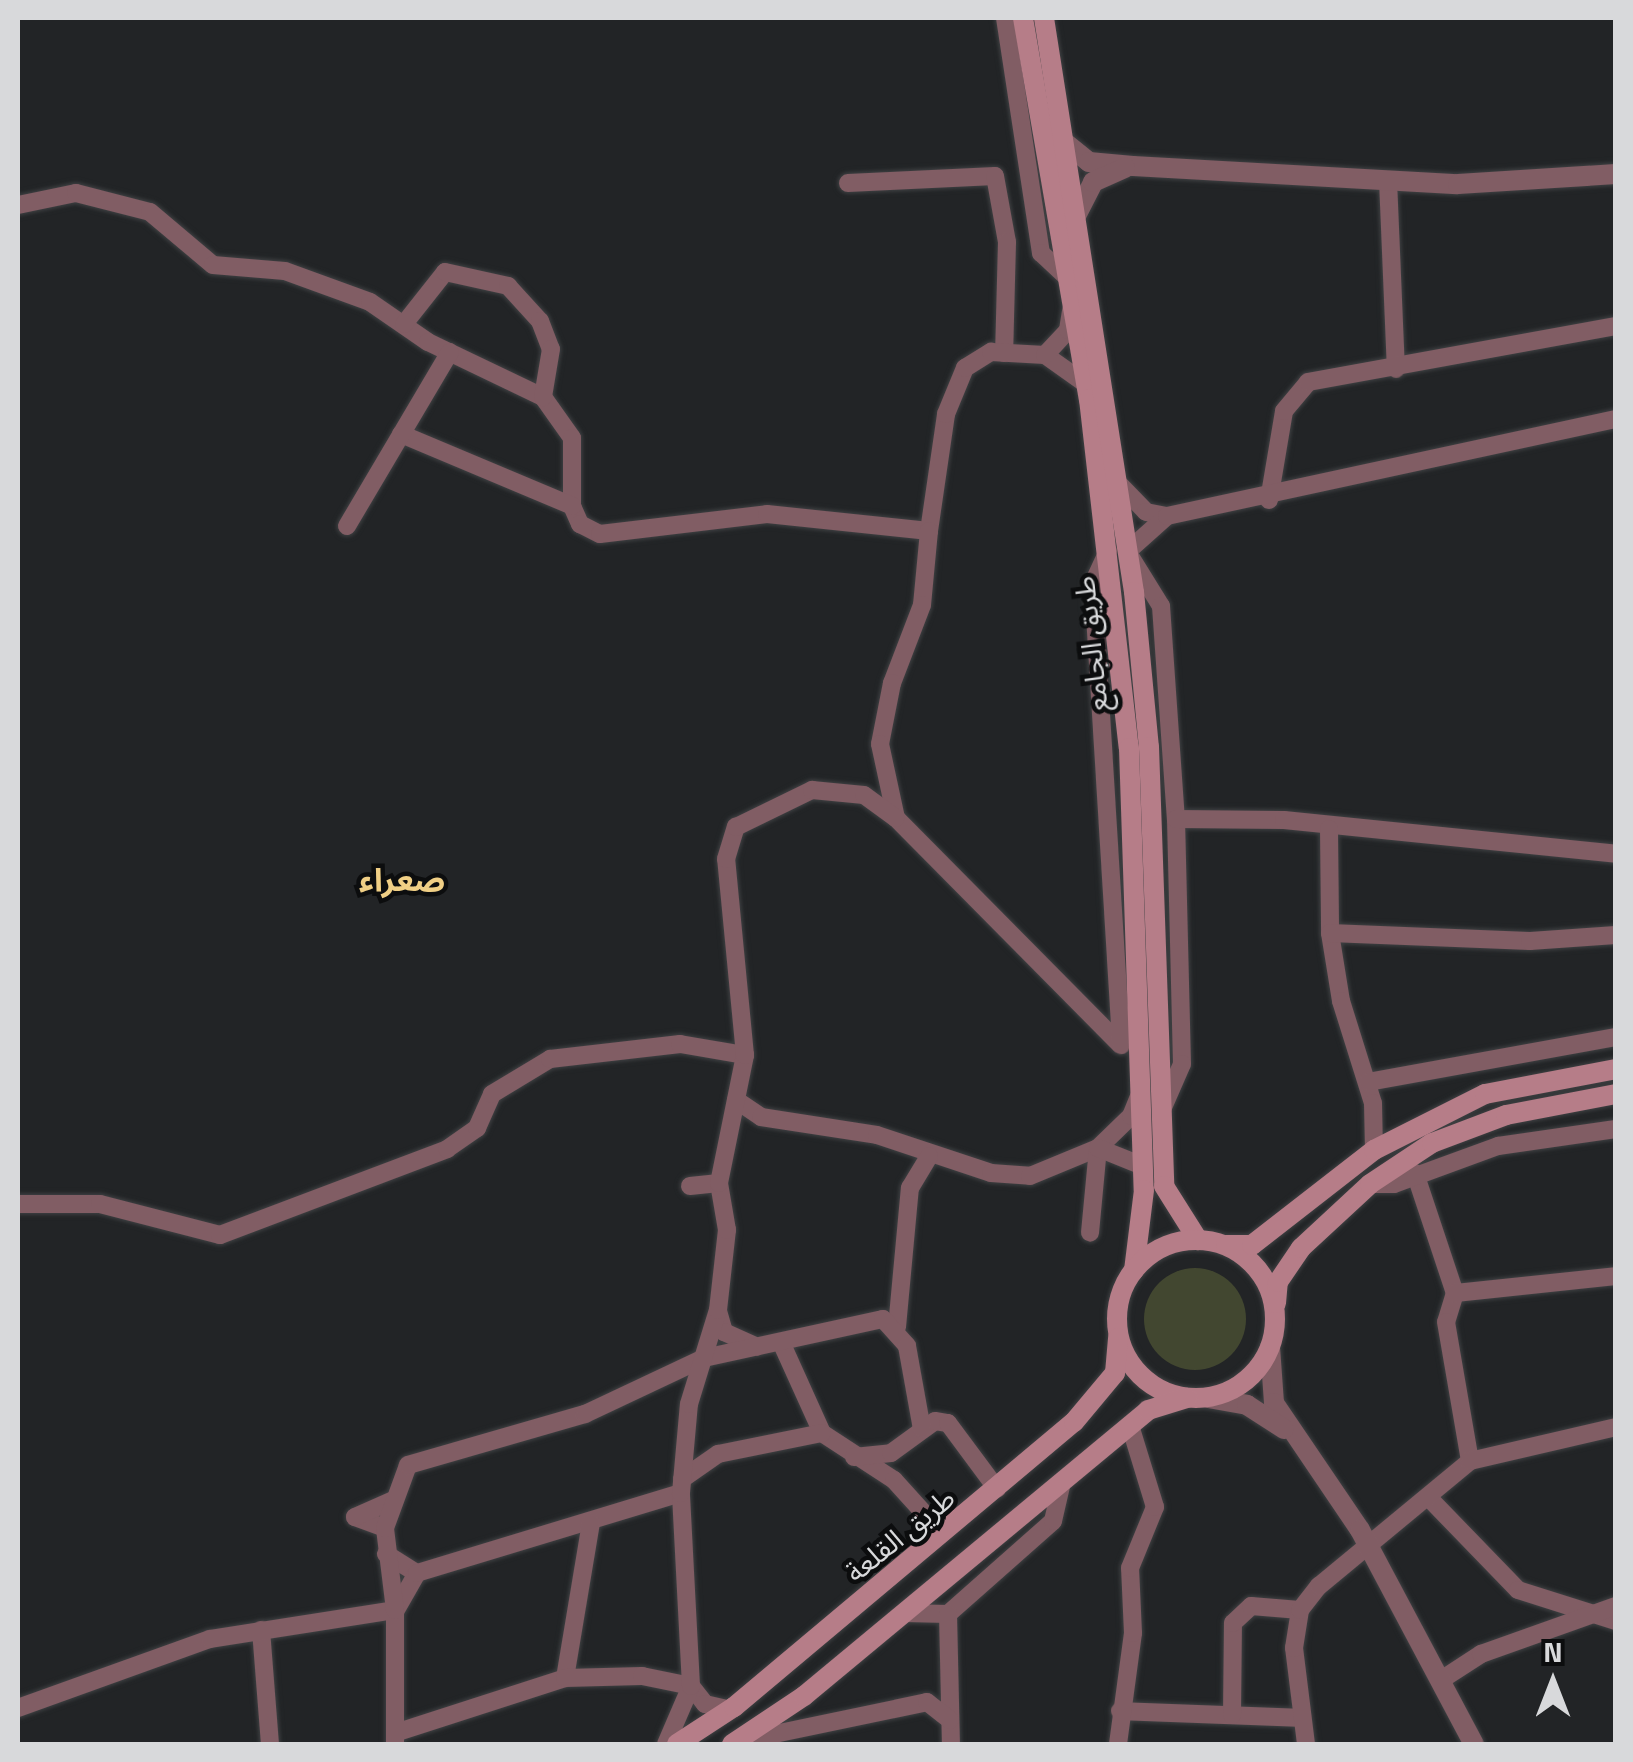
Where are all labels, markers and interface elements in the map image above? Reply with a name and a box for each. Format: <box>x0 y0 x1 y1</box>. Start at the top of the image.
street label: طريق الجامع <box>1067 575 1115 713</box>
district label: صعراء <box>359 860 445 898</box>
street label: طريق القلعة <box>839 1481 961 1589</box>
text: N <box>1543 1630 1563 1673</box>
north arrow <box>1503 1632 1603 1732</box>

